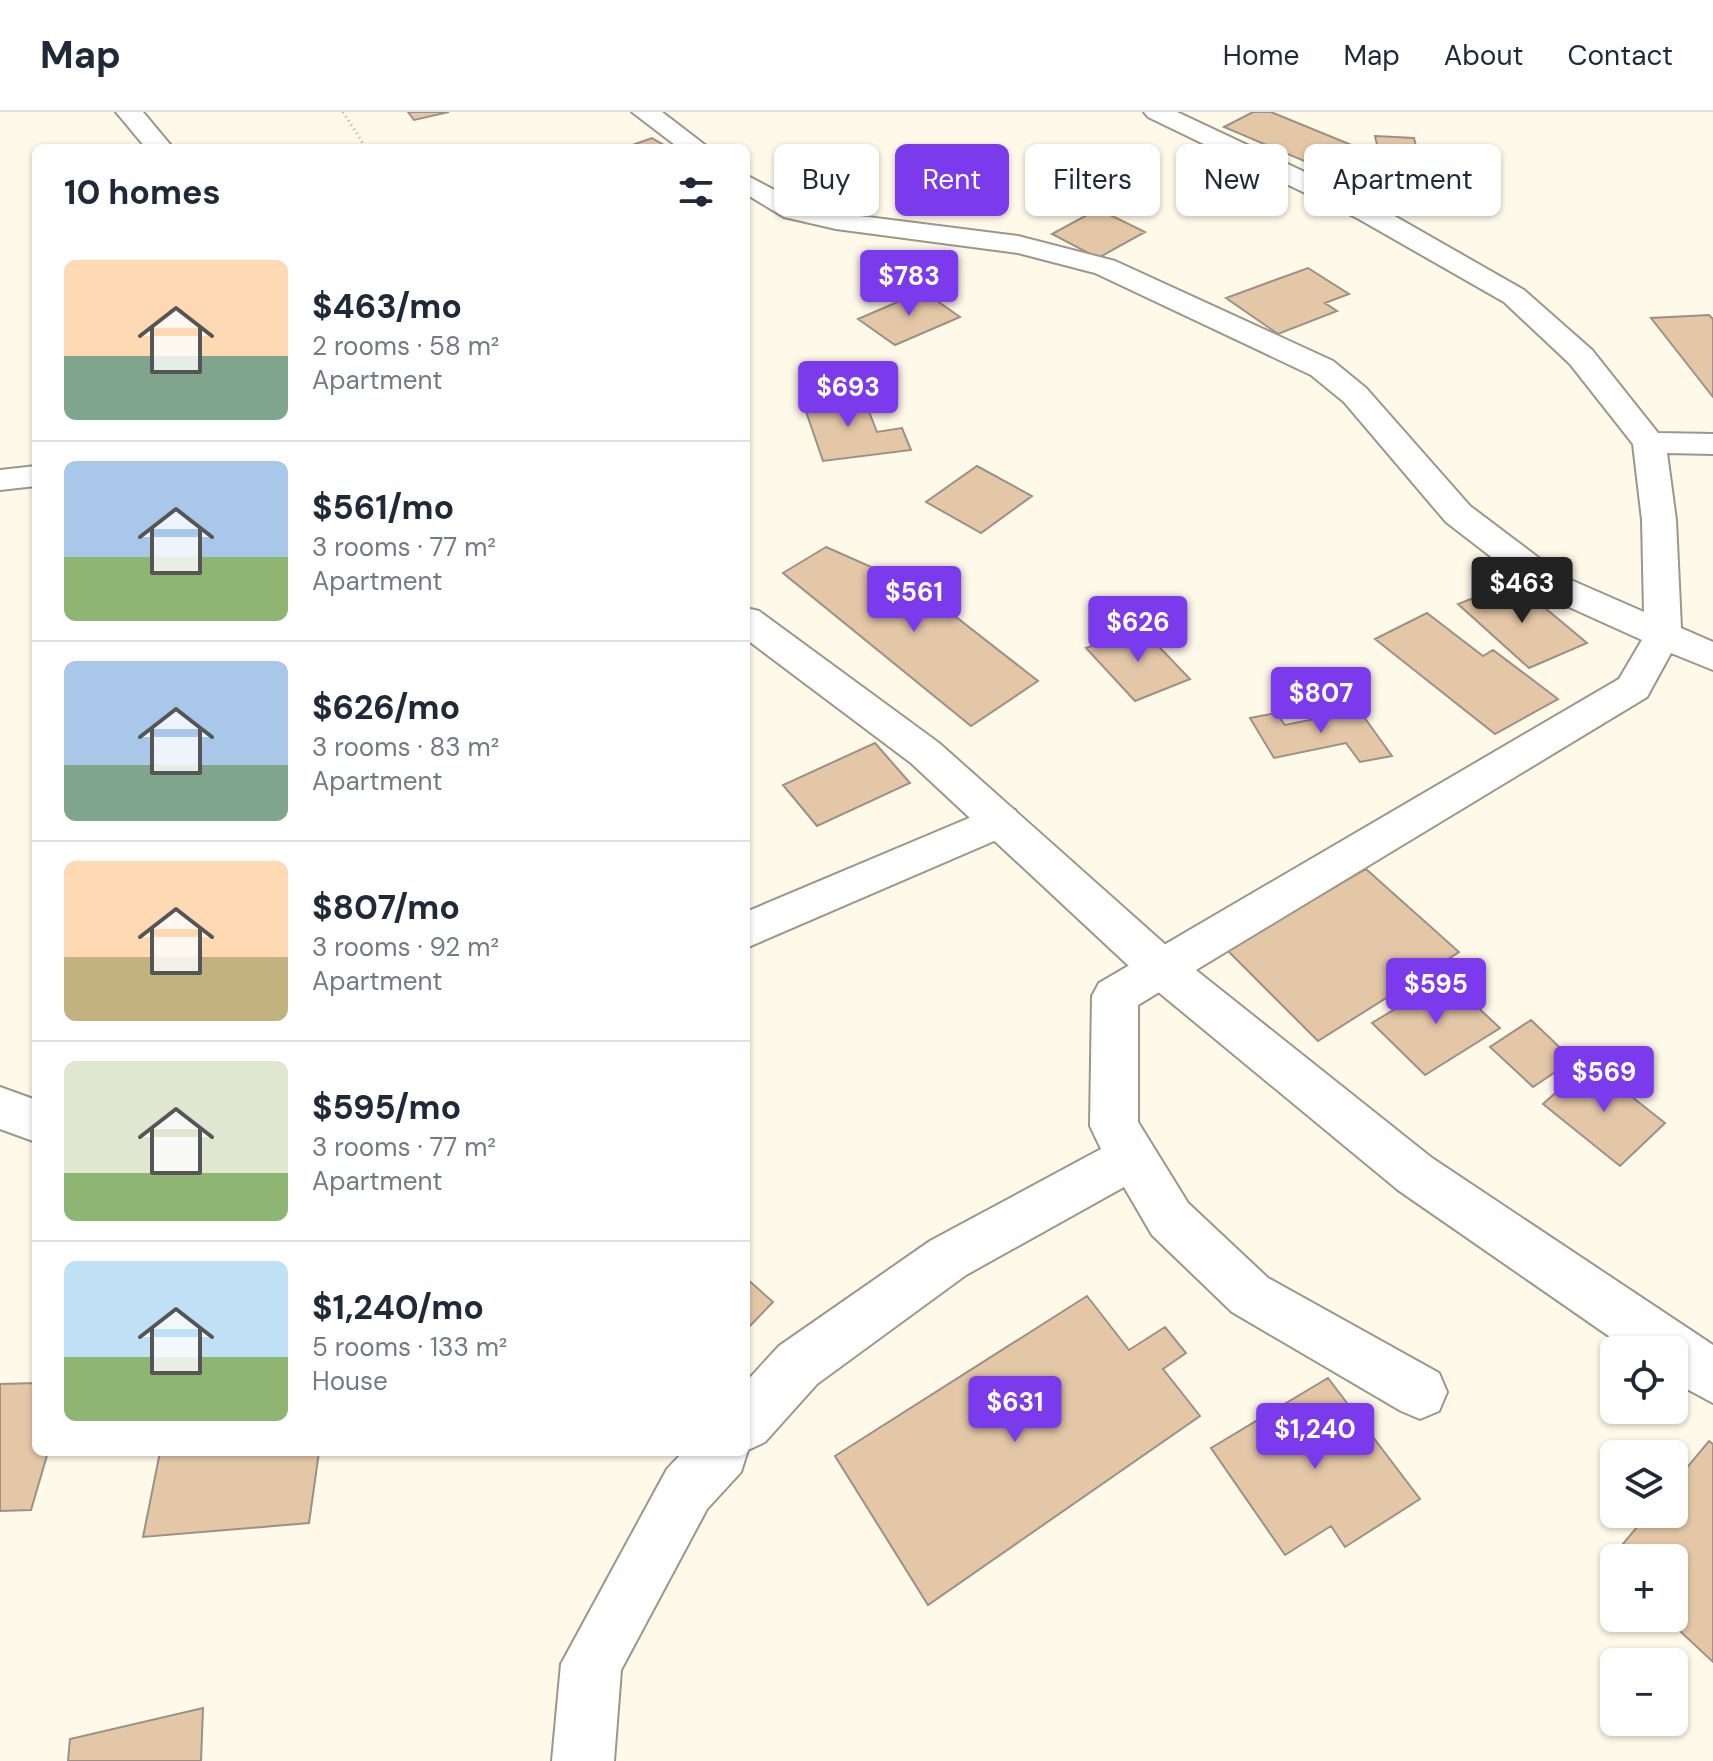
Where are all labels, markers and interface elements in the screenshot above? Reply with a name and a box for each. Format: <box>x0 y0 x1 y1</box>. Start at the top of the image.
text: Map <box>40 30 121 80</box>
text: Home <box>1223 37 1299 74</box>
text: Map <box>1343 37 1400 74</box>
text: About <box>1444 37 1523 74</box>
text: Contact <box>1567 37 1673 74</box>
chip: Buy <box>774 144 879 216</box>
chip: Rent <box>895 144 1009 216</box>
chip: Filters <box>1025 144 1160 216</box>
chip: New <box>1176 144 1288 216</box>
chip: Apartment <box>1304 144 1501 216</box>
text: 10 homes <box>64 170 221 215</box>
icon: filters <box>674 170 718 214</box>
pin: $783 <box>862 250 956 318</box>
text: $783 <box>878 259 940 293</box>
text: $463/mo <box>312 284 462 329</box>
icon: home <box>128 292 224 388</box>
text: 2 rooms · 58 m² <box>312 329 499 363</box>
pin: $693 <box>801 361 895 429</box>
text: Apartment <box>312 363 443 397</box>
text: $693 <box>816 370 880 404</box>
text: $561/mo <box>312 485 454 530</box>
icon: home <box>128 493 224 589</box>
text: 3 rooms · 77 m² <box>312 530 496 564</box>
pin: $463 <box>1475 557 1569 625</box>
text: Apartment <box>312 564 443 598</box>
pin: $561 <box>867 566 961 634</box>
text: $463 <box>1490 566 1554 600</box>
text: $561 <box>885 575 943 609</box>
pin: $626 <box>1091 596 1185 664</box>
text: $626 <box>1106 605 1170 639</box>
pin: $807 <box>1274 667 1368 735</box>
text: $807 <box>1289 676 1353 710</box>
text: $626/mo <box>312 685 460 730</box>
icon: home <box>128 693 224 789</box>
text: 3 rooms · 83 m² <box>312 730 499 764</box>
text: Apartment <box>312 764 443 798</box>
text: $807/mo <box>312 885 460 930</box>
icon: home <box>128 893 224 989</box>
text: 3 rooms · 92 m² <box>312 930 499 964</box>
pin: $595 <box>1389 958 1483 1026</box>
text: Apartment <box>312 964 443 998</box>
text: $595 <box>1404 967 1468 1001</box>
pin: $569 <box>1557 1046 1651 1114</box>
text: $569 <box>1572 1055 1636 1089</box>
text: $595/mo <box>312 1085 461 1130</box>
icon: home <box>128 1093 224 1189</box>
text: 3 rooms · 77 m² <box>312 1130 496 1164</box>
text: Apartment <box>312 1164 443 1198</box>
text: $1,240/mo <box>312 1285 484 1330</box>
icon: home <box>128 1293 224 1389</box>
text: 5 rooms · 133 m² <box>312 1330 507 1364</box>
map controls <box>1600 1336 1688 1736</box>
button: locate <box>1600 1336 1688 1424</box>
text: House <box>312 1364 388 1398</box>
pin: $631 <box>968 1376 1062 1444</box>
text: $631 <box>986 1385 1044 1419</box>
pin: $1,240 <box>1250 1403 1380 1471</box>
text: $1,240 <box>1274 1412 1356 1446</box>
button: layers <box>1600 1440 1688 1528</box>
button: + <box>1600 1544 1688 1632</box>
button: − <box>1600 1648 1688 1736</box>

